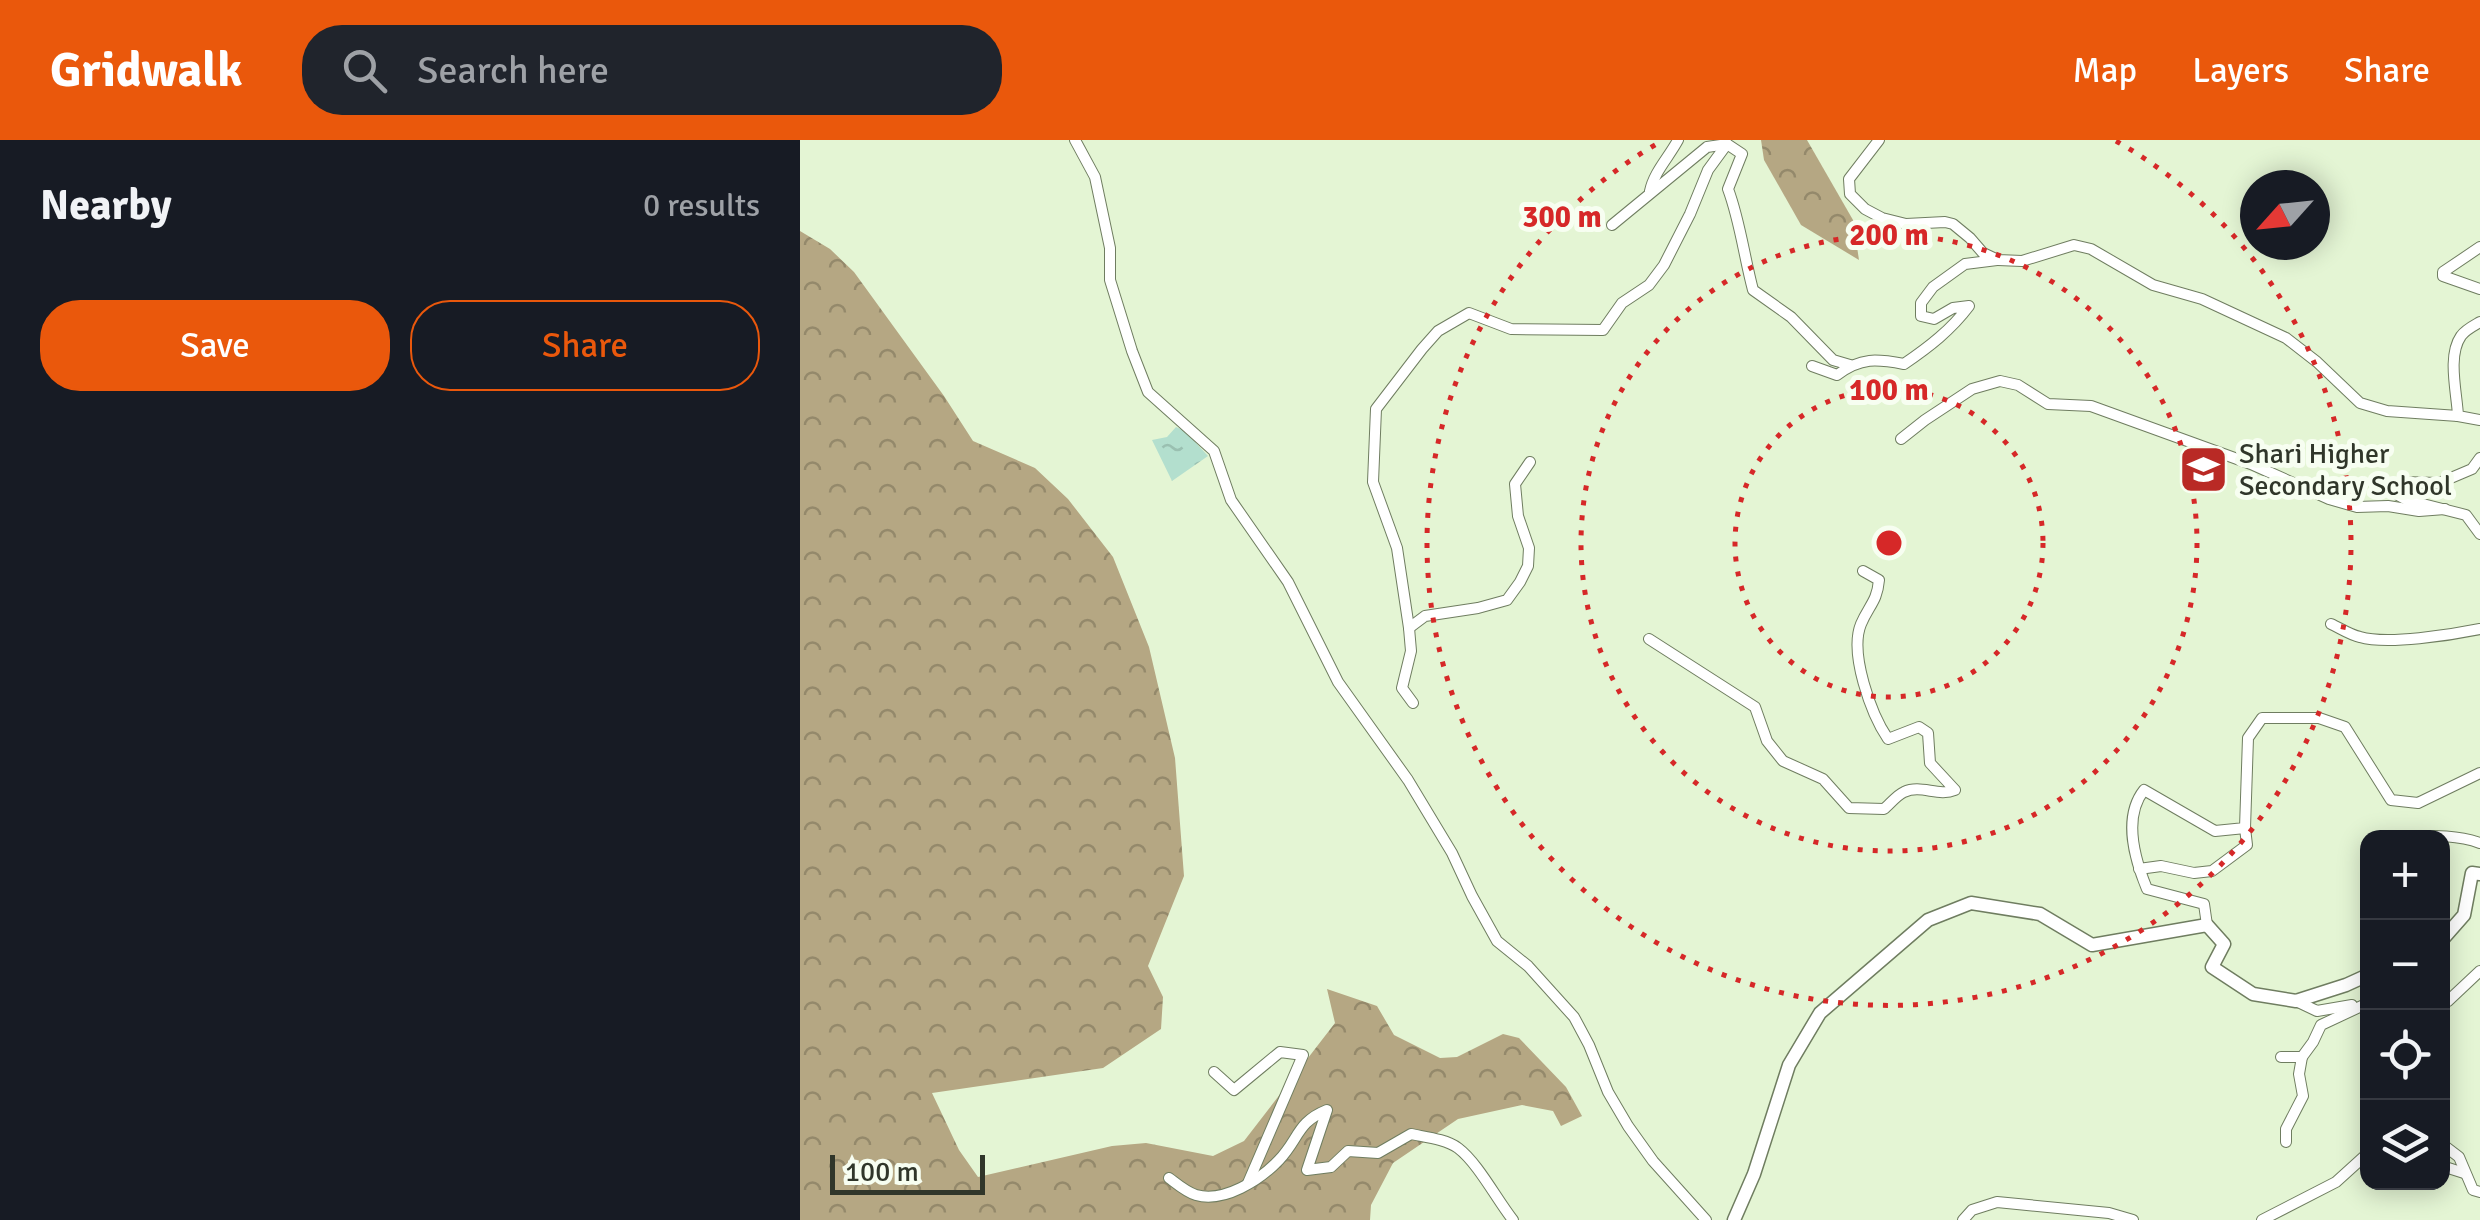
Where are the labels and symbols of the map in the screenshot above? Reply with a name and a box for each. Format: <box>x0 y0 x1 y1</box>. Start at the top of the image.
north arrow <box>2240 170 2330 260</box>
text: 300 m <box>1522 199 1602 236</box>
text: 200 m <box>1849 217 1929 254</box>
text: 100 m <box>1849 372 1929 409</box>
place label: Shari Higher Secondary School <box>2239 437 2452 503</box>
school or university icon: Shari Higher Secondary School <box>2178 443 2230 495</box>
centre of rings <box>1871 525 1907 561</box>
scale bar <box>830 1150 985 1194</box>

